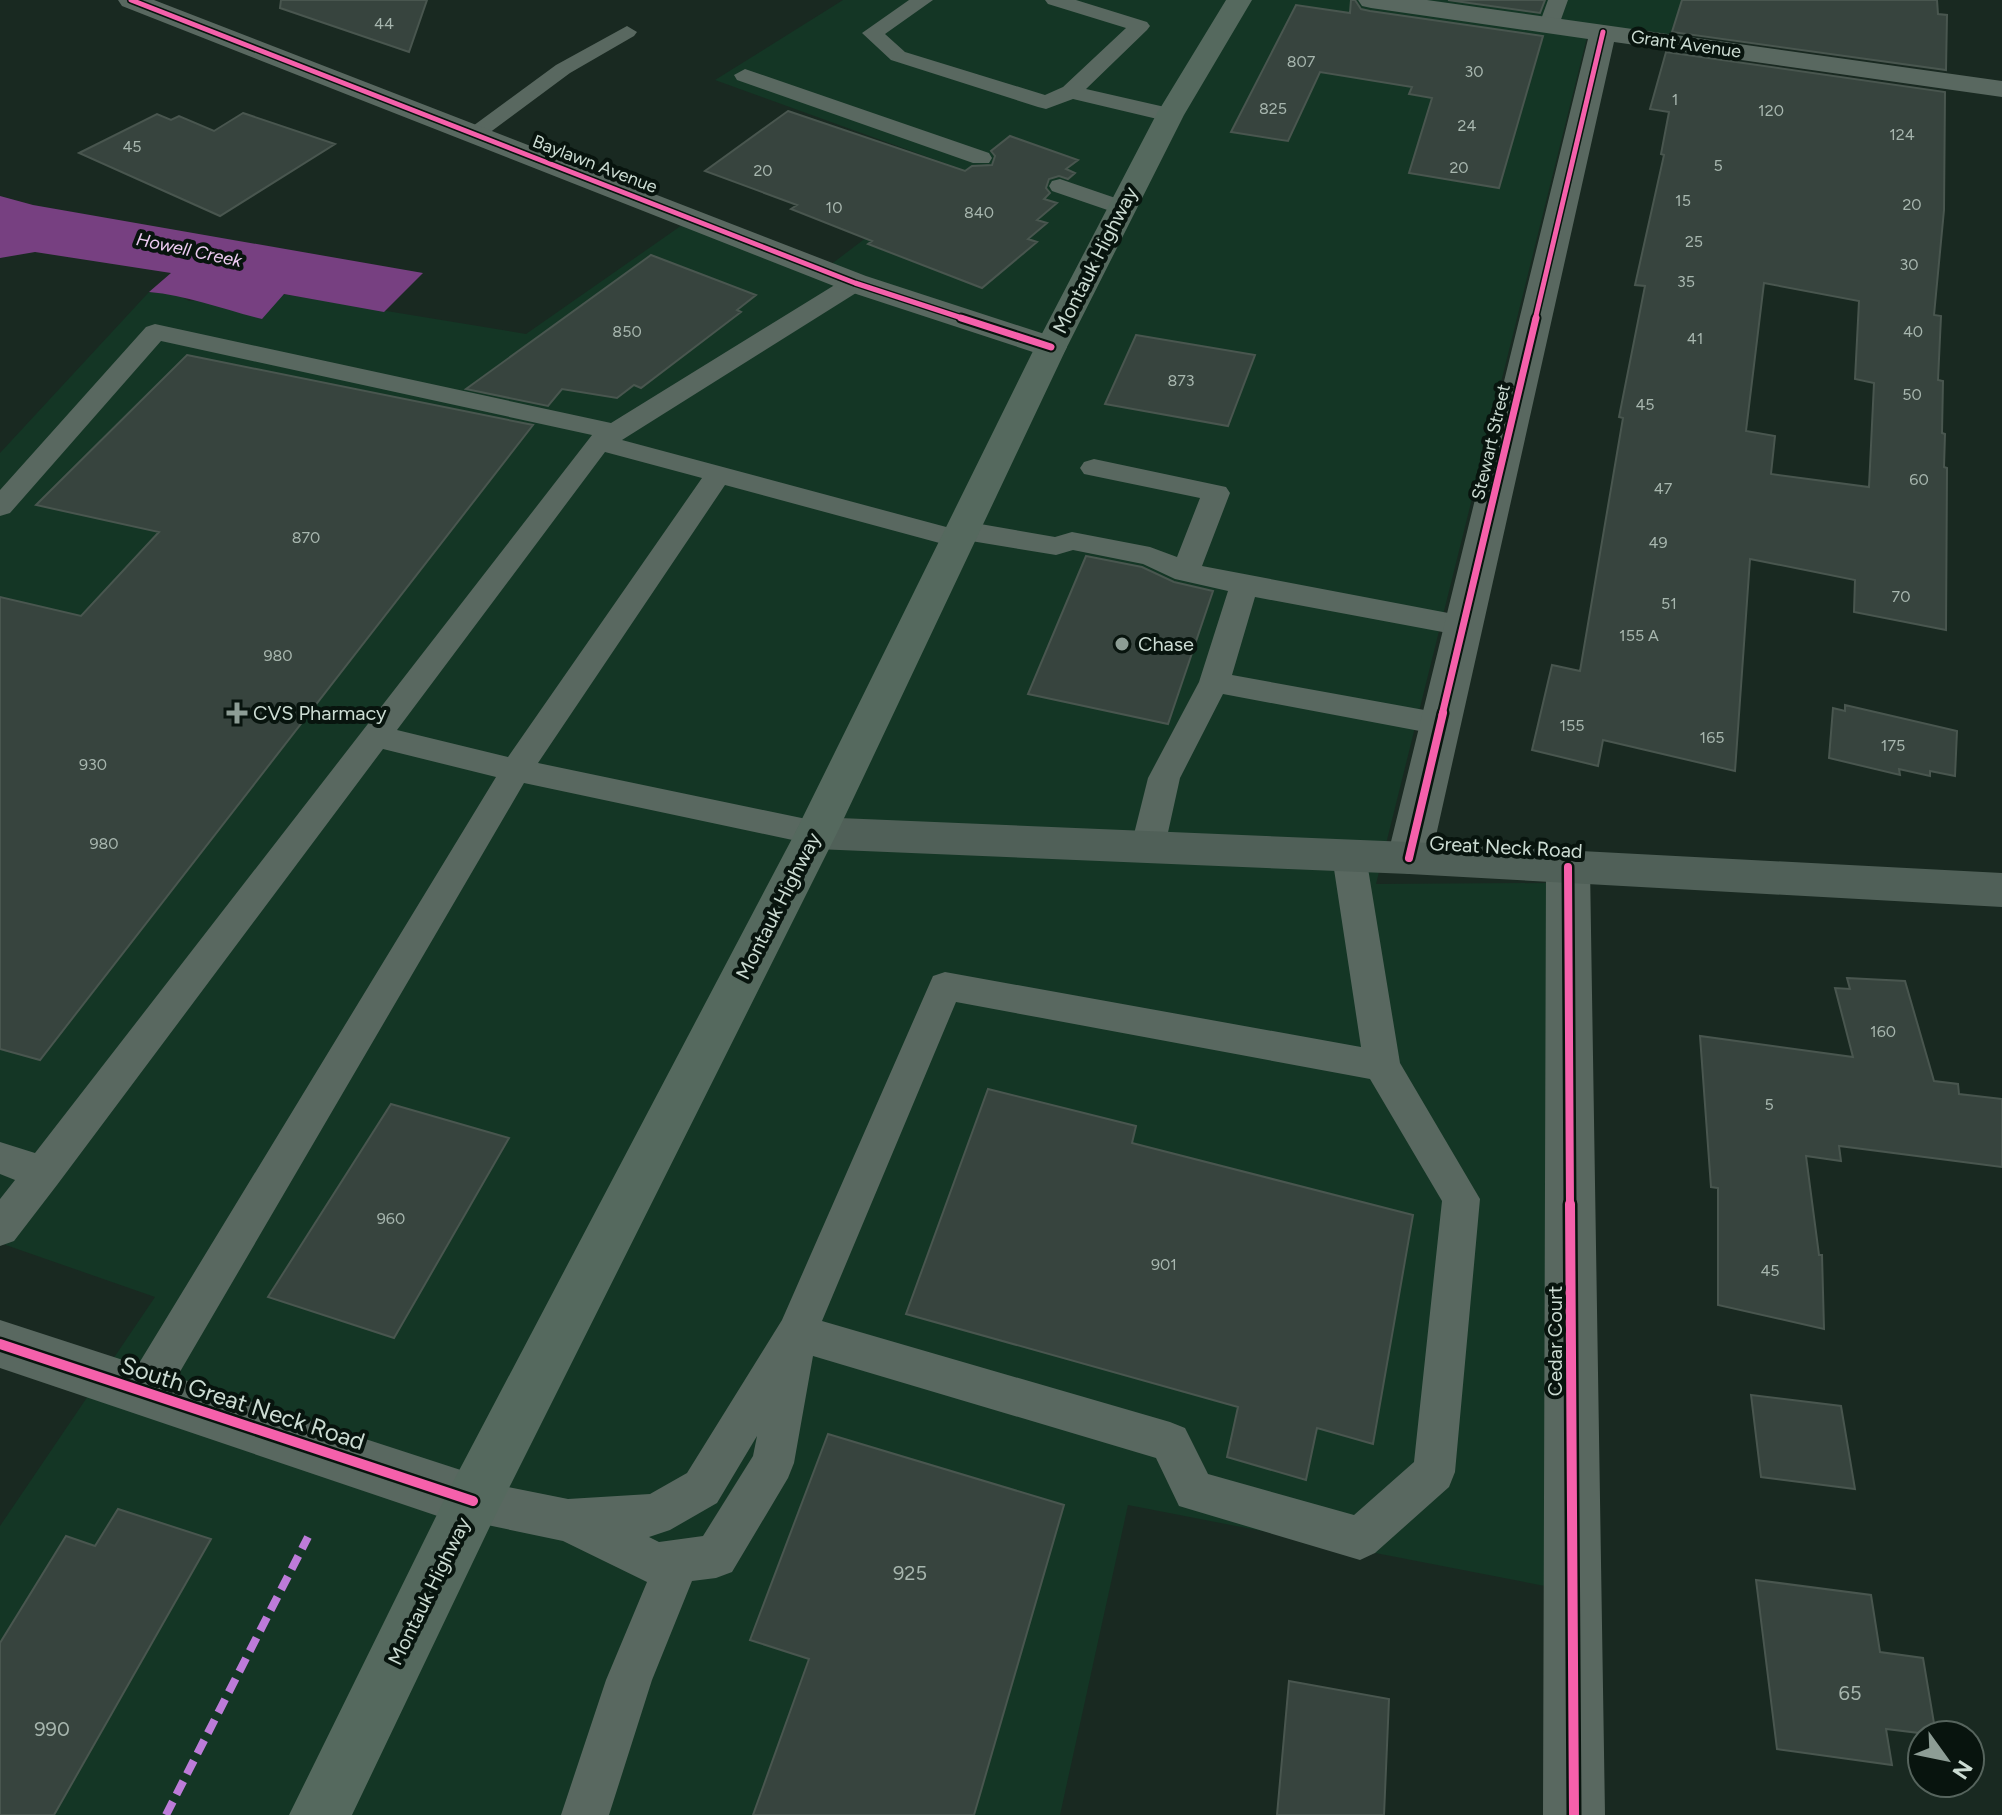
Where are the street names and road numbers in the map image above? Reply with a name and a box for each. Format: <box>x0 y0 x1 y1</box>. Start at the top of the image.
street label: Grant Avenue <box>1629 25 1743 63</box>
street label: Baylawn Avenue <box>529 130 661 198</box>
street label: Montauk Highway <box>1048 182 1143 337</box>
street label: Stewart Street <box>1467 382 1515 502</box>
street label: Montauk Highway <box>731 828 826 983</box>
street label: Great Neck Road <box>1429 831 1583 863</box>
street label: Cedar Court <box>1543 1286 1567 1396</box>
street label: South Great Neck Road <box>117 1350 369 1456</box>
street label: Montauk Highway <box>383 1513 475 1669</box>

